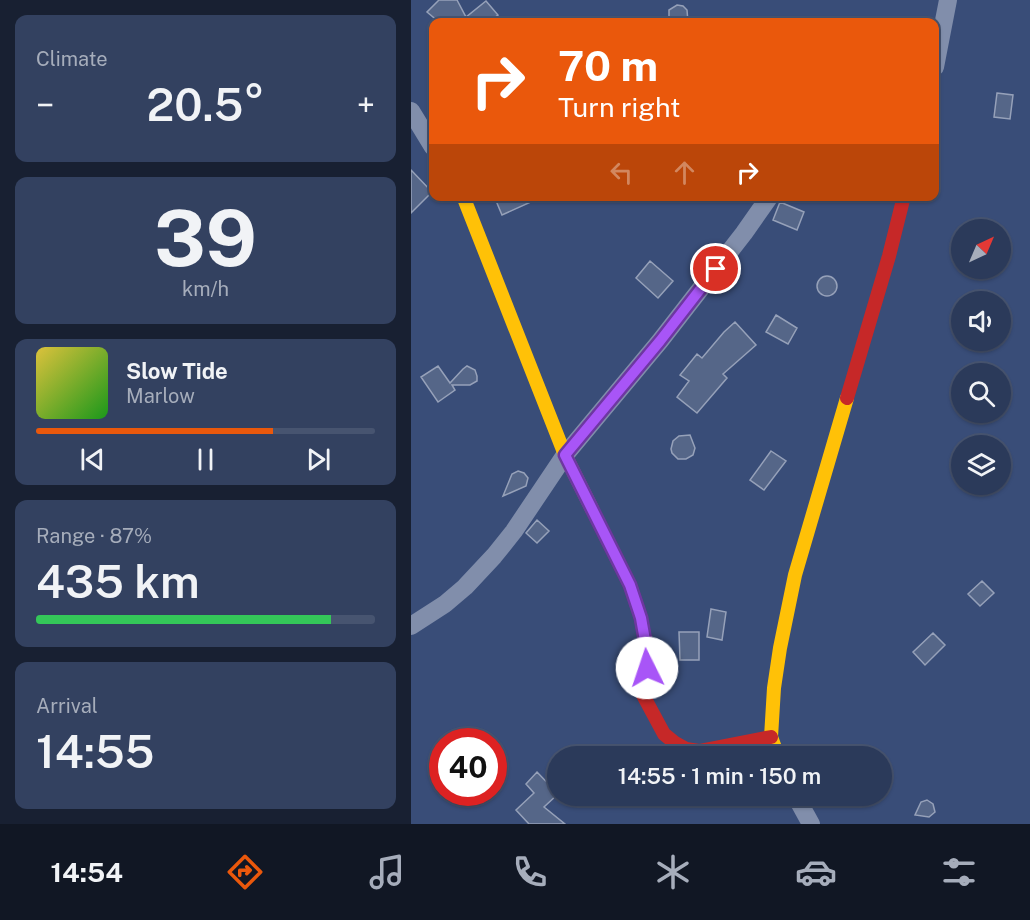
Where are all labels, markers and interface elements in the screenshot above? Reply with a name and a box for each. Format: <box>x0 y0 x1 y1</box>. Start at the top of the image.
text: 70 m <box>558 41 658 90</box>
icon: right <box>459 42 537 120</box>
text: Climate <box>36 47 108 71</box>
text: 20.5° <box>146 78 265 131</box>
text: − <box>36 86 54 124</box>
text: + <box>357 86 375 124</box>
text: Turn right <box>558 91 681 123</box>
icon: left <box>605 156 638 189</box>
icon: ahead <box>668 156 701 189</box>
icon: right <box>731 156 764 189</box>
text: 39 <box>154 192 257 284</box>
north arrow <box>951 219 1011 279</box>
map controls <box>951 219 1011 495</box>
pin <box>690 243 741 294</box>
icon: arrive <box>699 252 732 285</box>
text: km/h <box>182 277 229 301</box>
button: sound <box>951 291 1011 351</box>
text: Slow Tide <box>126 358 228 384</box>
button: search <box>951 363 1011 423</box>
text: Marlow <box>126 384 195 408</box>
button: layers <box>951 435 1011 495</box>
icon: previous <box>76 443 109 476</box>
icon: pause <box>189 443 222 476</box>
icon: next <box>302 443 335 476</box>
text: Range · 87% <box>36 524 152 548</box>
text: 435 km <box>36 555 200 608</box>
position arrow <box>615 636 679 700</box>
text: Arrival <box>36 694 98 718</box>
text: 14:55 <box>36 725 154 778</box>
speed limit sign: 40 <box>429 728 507 806</box>
text: 14:55 · 1 min · 150 m <box>618 763 821 789</box>
icon: directions <box>224 851 266 893</box>
icon: music <box>366 851 408 893</box>
icon: phone <box>509 851 551 893</box>
icon: climate <box>652 851 694 893</box>
icon: car <box>795 851 837 893</box>
icon: filters <box>938 851 980 893</box>
text: 14:54 <box>50 856 123 888</box>

